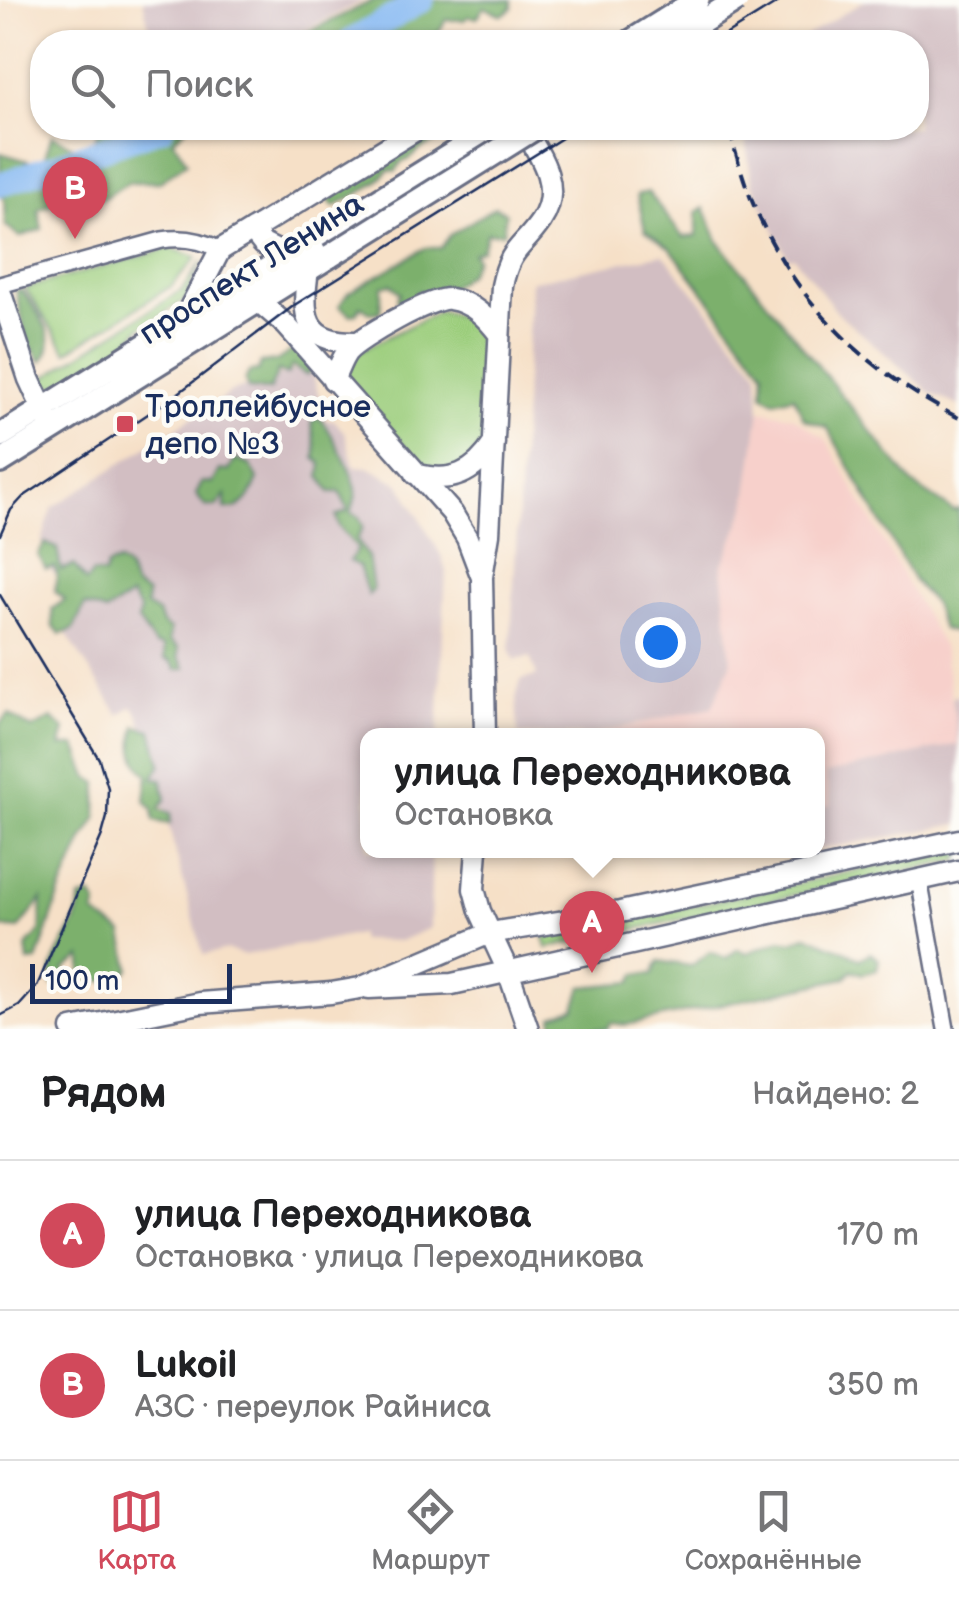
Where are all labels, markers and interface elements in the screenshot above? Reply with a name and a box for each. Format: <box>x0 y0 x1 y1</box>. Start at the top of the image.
search box <box>30 30 929 140</box>
icon: search <box>65 58 120 113</box>
text: Поиск <box>145 63 253 108</box>
pin: B <box>42 156 108 239</box>
street label: проспект Ленина <box>132 185 371 354</box>
place label: Троллейбусное депо №3 <box>145 388 371 464</box>
marker: Троллейбусное депо №3 <box>114 413 136 435</box>
your location <box>635 617 686 668</box>
popup <box>360 728 825 858</box>
text: улица Переходникова <box>395 751 791 796</box>
text: Остановка <box>395 796 553 835</box>
pin: A <box>560 890 624 973</box>
scale bar <box>30 959 232 1004</box>
text: 100 m <box>45 965 119 998</box>
text: Рядом <box>40 1069 167 1120</box>
text: Найдено: 2 <box>752 1075 919 1114</box>
text: улица Переходникова <box>135 1193 531 1238</box>
text: A <box>63 1216 82 1255</box>
text: 170 m <box>837 1216 919 1255</box>
text: Остановка · улица Переходникова <box>135 1238 644 1277</box>
text: Lukoil <box>135 1343 237 1388</box>
text: B <box>61 1366 84 1405</box>
text: 350 m <box>827 1366 919 1405</box>
text: АЗС · переулок Райниса <box>135 1388 491 1427</box>
tab: Карта <box>97 1484 176 1577</box>
tab: Маршрут <box>371 1484 490 1577</box>
tab: Сохранённые <box>685 1484 862 1577</box>

